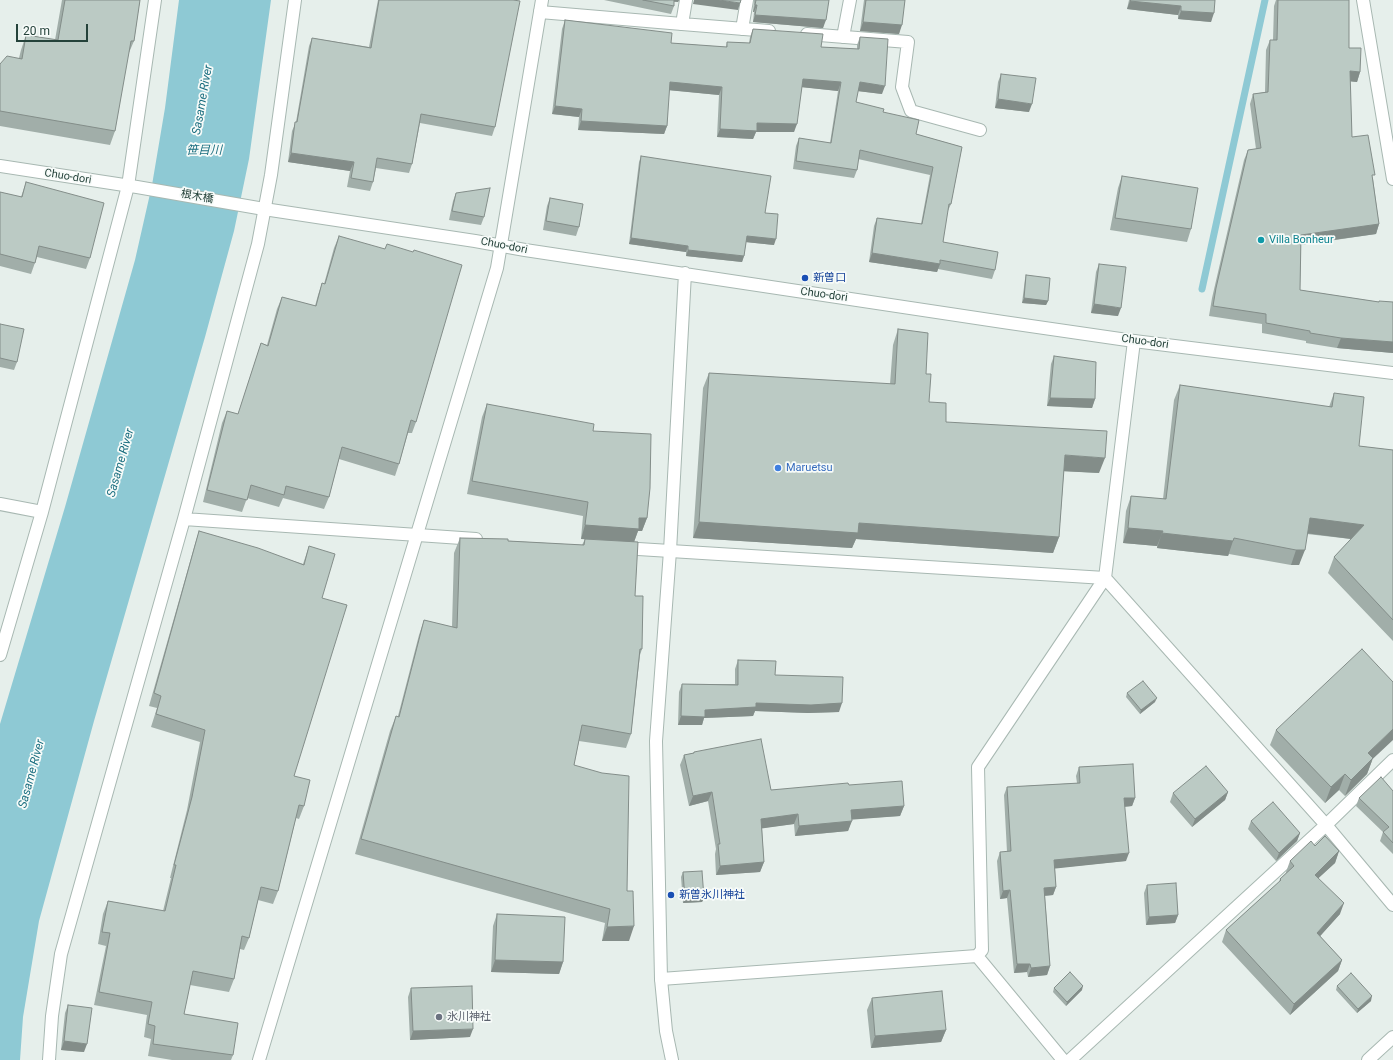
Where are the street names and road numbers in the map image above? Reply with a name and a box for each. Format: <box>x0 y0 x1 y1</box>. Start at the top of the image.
street label: Chuo-dori <box>44 167 92 187</box>
street label: 根木橋 <box>180 188 214 206</box>
street label: Chuo-dori <box>479 235 529 257</box>
street label: Chuo-dori <box>800 285 848 305</box>
street label: Chuo-dori <box>1121 332 1169 352</box>

